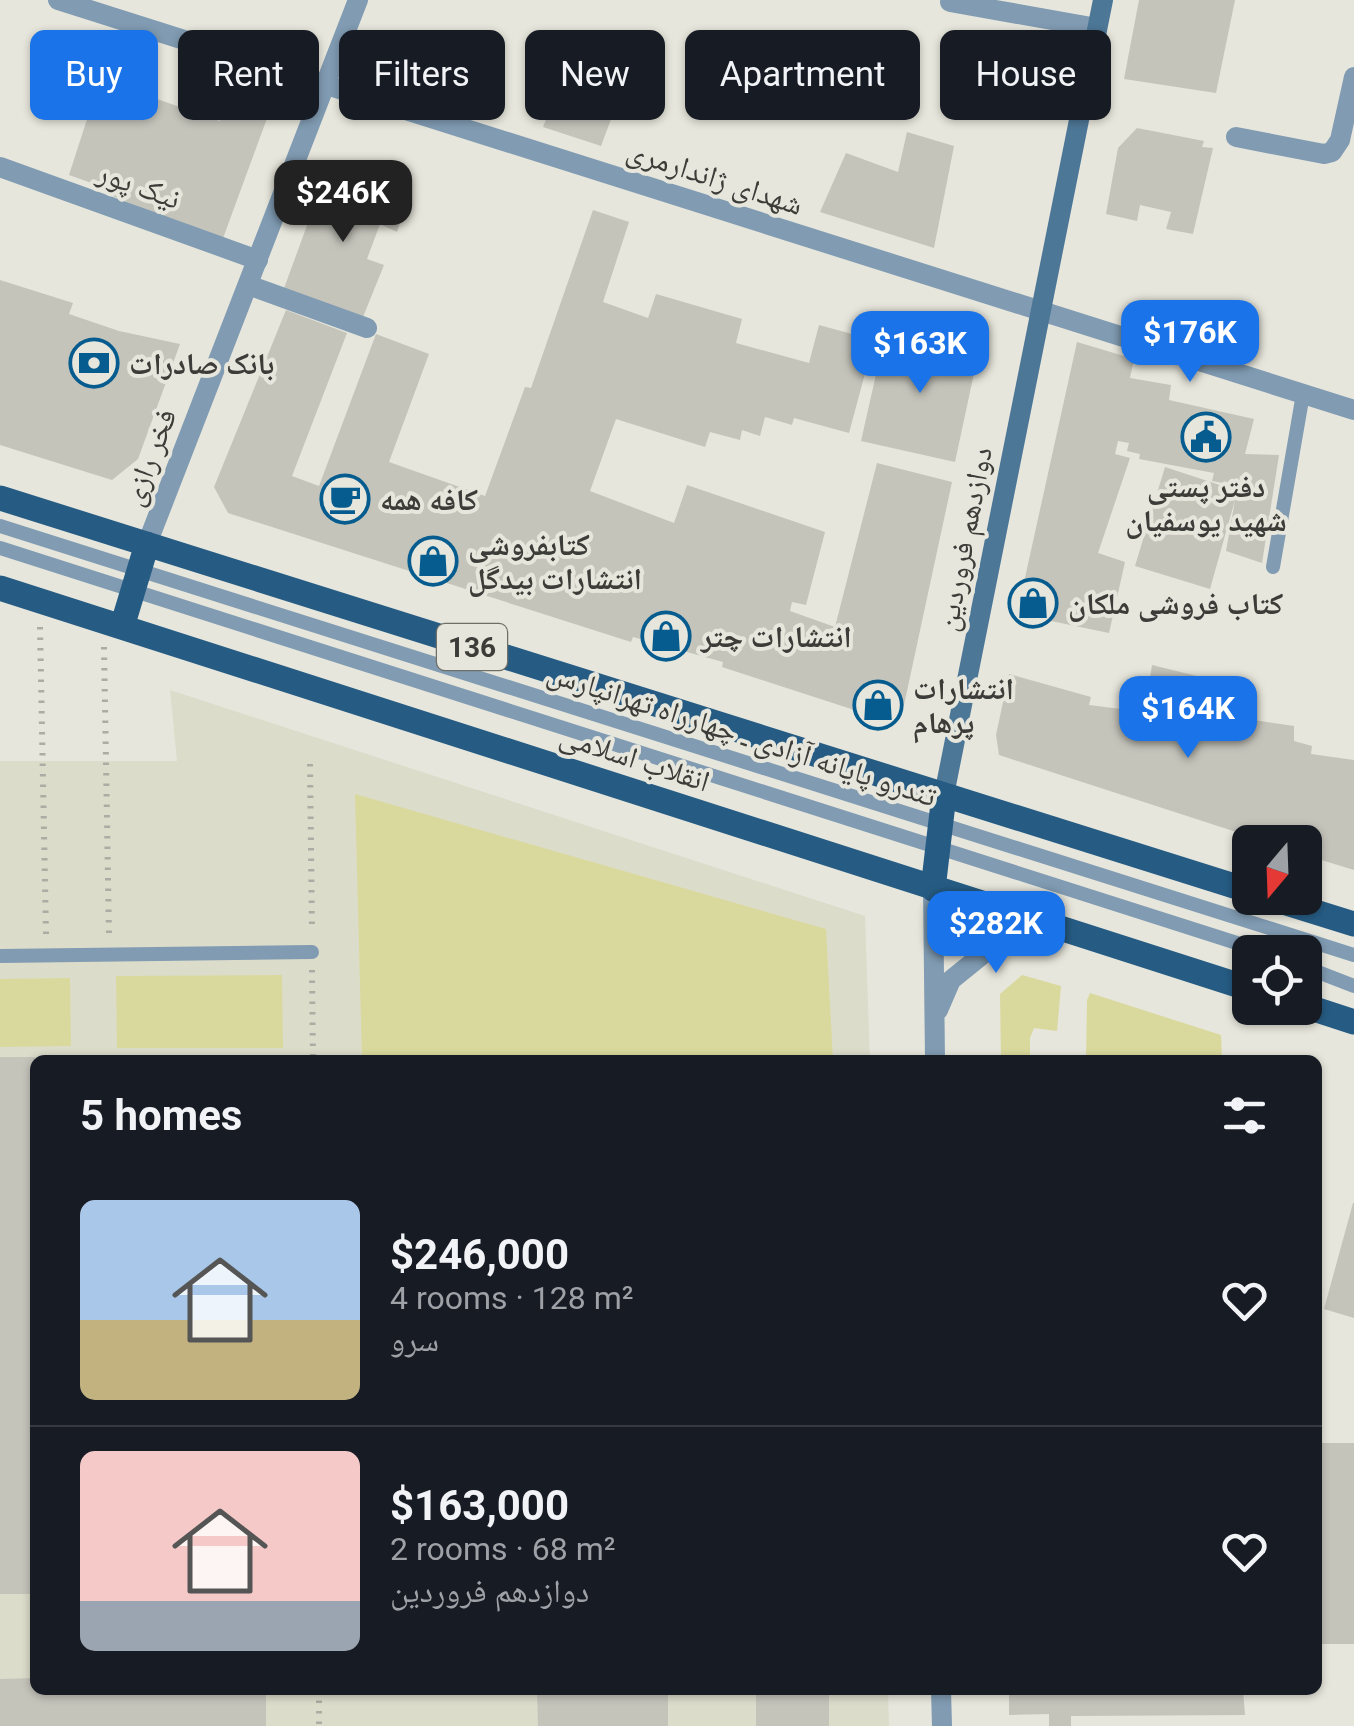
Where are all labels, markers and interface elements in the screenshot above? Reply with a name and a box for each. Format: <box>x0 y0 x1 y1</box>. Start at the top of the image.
chip: Buy <box>30 30 158 120</box>
chip: Rent <box>178 30 319 120</box>
chip: Filters <box>339 30 505 120</box>
chip: New <box>525 30 665 120</box>
chip: Apartment <box>685 30 920 120</box>
chip: House <box>940 30 1111 120</box>
street label: شهدای ژاندارمری <box>622 132 807 223</box>
street label: نیک پور <box>91 154 185 217</box>
pin: $246K <box>273 160 413 245</box>
text: $246K <box>296 173 390 211</box>
pin: $176K <box>1120 300 1260 385</box>
pin: $163K <box>850 311 990 396</box>
text: $176K <box>1143 313 1237 351</box>
text: $163K <box>873 324 967 362</box>
bank icon: بانک صادرات <box>68 337 120 389</box>
place label: بانک صادرات <box>129 346 274 381</box>
street label: فخر رازی <box>115 404 184 511</box>
public building icon: دفتر پستی شهید یوسفیان <box>1180 411 1232 463</box>
street label: دوازدهم فروردین <box>929 444 1002 635</box>
place label: دفتر پستی شهید یوسفیان <box>1125 469 1287 539</box>
cafe icon: کافه همه <box>319 473 371 525</box>
place label: کافه همه <box>380 482 478 517</box>
place label: کتابفروشی انتشارات بیدگل <box>468 527 642 597</box>
shop icon: کتابفروشی انتشارات بیدگل <box>407 535 459 587</box>
shop icon: کتاب فروشی ملکان <box>1007 577 1059 629</box>
place label: کتاب فروشی ملکان <box>1068 586 1283 622</box>
shop icon: انتشارات چتر <box>640 610 692 662</box>
place label: انتشارات چتر <box>699 619 852 654</box>
road number: 136 <box>437 624 507 670</box>
street label: تندرو پایانه آزادی ـ چهارراه تهرانپارس <box>543 654 941 815</box>
place label: انتشارات پرهام <box>913 671 1014 744</box>
pin: $164K <box>1118 676 1258 761</box>
shop icon: انتشارات پرهام <box>852 679 904 731</box>
text: $164K <box>1141 689 1235 727</box>
street label: انقلاب اسلامی <box>555 717 714 800</box>
north arrow <box>1232 825 1322 915</box>
map controls <box>1232 825 1322 1025</box>
pin: $282K <box>926 891 1066 976</box>
text: $282K <box>949 904 1043 942</box>
button: locate <box>1232 935 1322 1025</box>
icon: filters <box>1217 1088 1272 1143</box>
text: 5 homes <box>80 1091 242 1140</box>
text: $246,000 <box>390 1230 569 1279</box>
icon: home <box>160 1240 280 1360</box>
icon: heart <box>1217 1273 1272 1328</box>
text: 4 rooms · 128 m² <box>390 1279 633 1317</box>
text: سرو <box>390 1321 439 1359</box>
text: $163,000 <box>390 1481 569 1530</box>
icon: home <box>160 1491 280 1611</box>
icon: heart <box>1217 1524 1272 1579</box>
text: 2 rooms · 68 m² <box>390 1530 615 1568</box>
text: دوازدهم فروردین <box>390 1572 589 1610</box>

